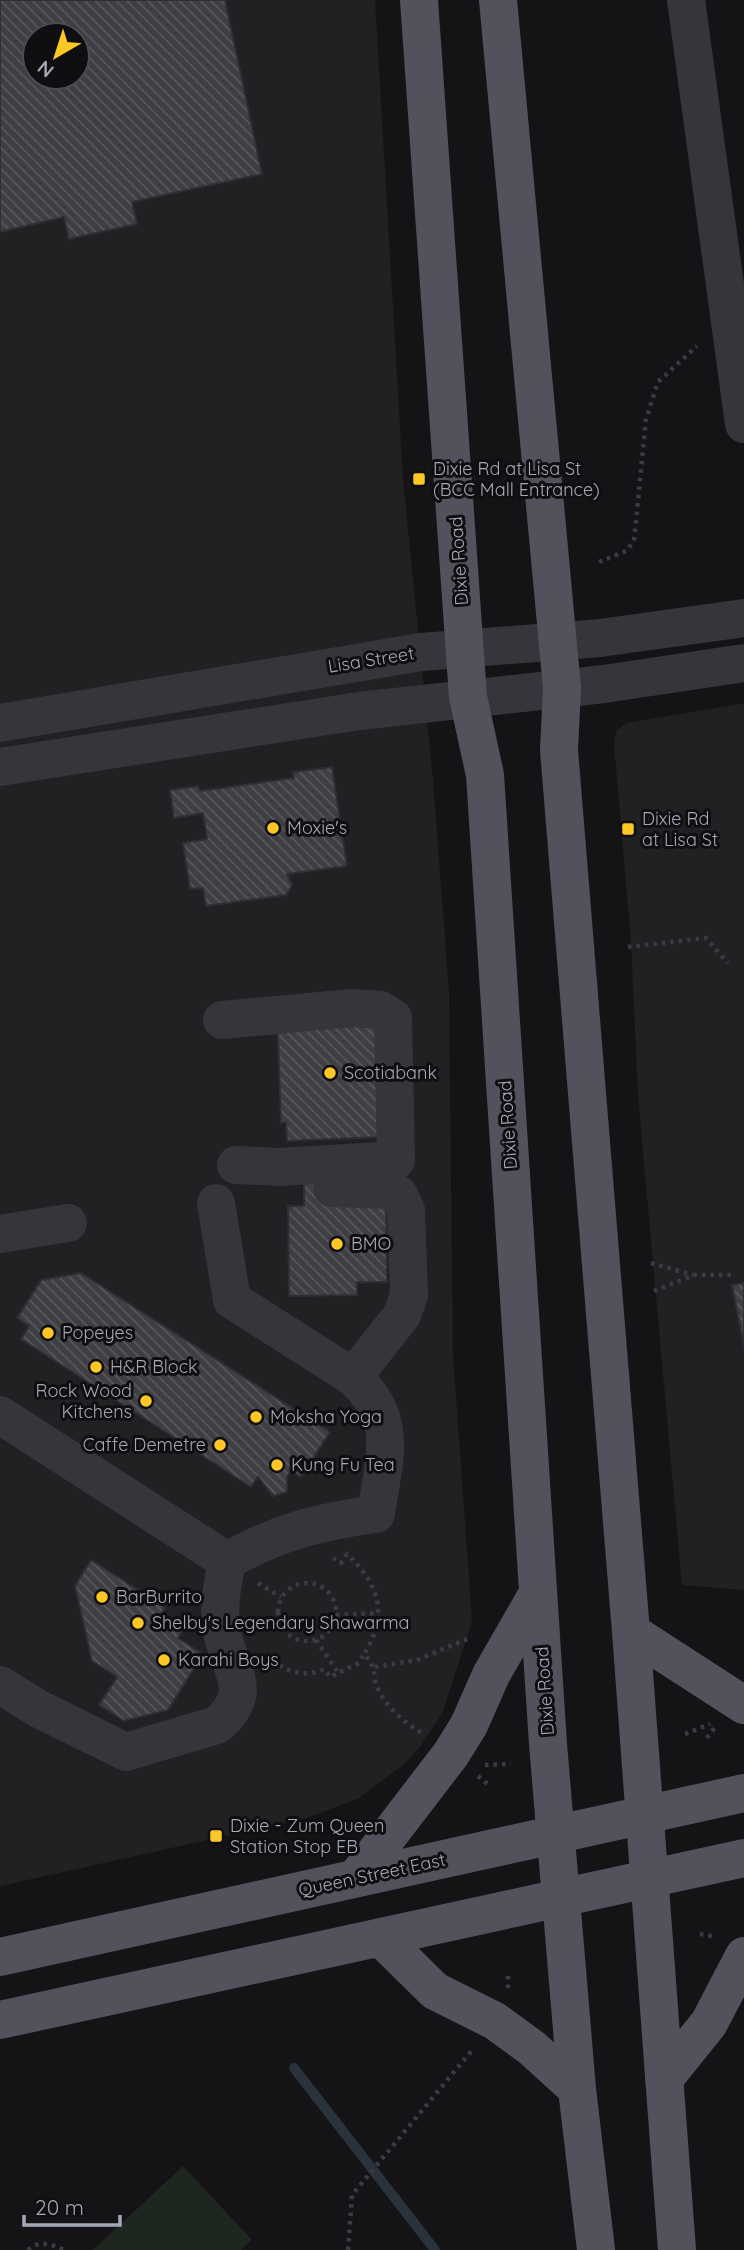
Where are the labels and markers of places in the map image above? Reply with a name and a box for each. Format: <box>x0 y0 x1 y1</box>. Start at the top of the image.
place label: Dixie Rd at Lisa St (BCC Mall Entrance) <box>433 457 600 501</box>
marker: Dixie Rd at Lisa St (BCC Mall Entrance) <box>411 471 427 487</box>
place label: Dixie Rd at Lisa St <box>642 807 718 851</box>
place label: Moxie's <box>287 816 347 839</box>
marker: Moxie's <box>265 820 281 836</box>
marker: Dixie Rd at Lisa St <box>620 821 636 837</box>
place label: Scotiabank <box>344 1061 437 1084</box>
marker: Scotiabank <box>322 1065 338 1081</box>
place label: BMO <box>351 1232 391 1255</box>
marker: BMO <box>329 1236 345 1252</box>
place label: Popeyes <box>62 1321 133 1344</box>
marker: Popeyes <box>40 1325 56 1341</box>
place label: H&R Block <box>110 1355 198 1378</box>
marker: H&R Block <box>88 1359 104 1375</box>
place label: Rock Wood Kitchens <box>36 1379 132 1423</box>
marker: Rock Wood Kitchens <box>138 1393 154 1409</box>
place label: Moksha Yoga <box>270 1405 382 1428</box>
marker: Moksha Yoga <box>248 1409 264 1425</box>
place label: Caffe Demetre <box>83 1433 206 1456</box>
marker: Caffe Demetre <box>212 1437 228 1453</box>
place label: Kung Fu Tea <box>291 1453 395 1476</box>
marker: Kung Fu Tea <box>269 1457 285 1473</box>
place label: BarBurrito <box>116 1585 202 1608</box>
marker: BarBurrito <box>94 1589 110 1605</box>
place label: Shelby's Legendary Shawarma <box>152 1611 410 1634</box>
marker: Shelby's Legendary Shawarma <box>130 1615 146 1631</box>
place label: Karahi Boys <box>178 1648 279 1671</box>
marker: Karahi Boys <box>156 1652 172 1668</box>
place label: Dixie - Zum Queen Station Stop EB <box>230 1814 384 1858</box>
marker: Dixie - Zum Queen Station Stop EB <box>208 1828 224 1844</box>

